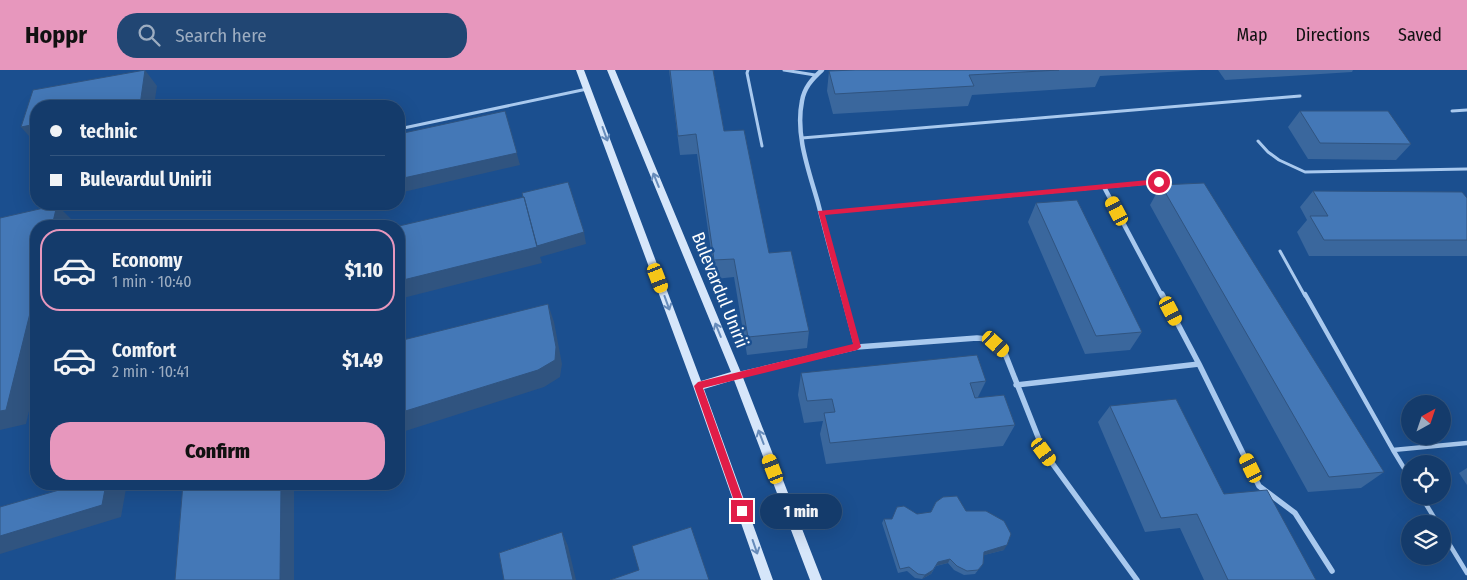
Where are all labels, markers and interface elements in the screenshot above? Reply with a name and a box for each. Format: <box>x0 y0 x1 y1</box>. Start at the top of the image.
search box <box>117 13 467 58</box>
text: Hoppr <box>25 21 87 49</box>
icon: search <box>135 21 163 49</box>
text: Search here <box>175 24 267 47</box>
text: Map <box>1236 24 1268 46</box>
text: Directions <box>1296 24 1370 46</box>
text: Saved <box>1398 24 1442 46</box>
text: technic <box>80 120 137 143</box>
one-way arrow <box>601 126 610 141</box>
text: Bulevardul Unirii <box>80 168 212 191</box>
route start <box>1148 171 1170 193</box>
one-way arrow <box>650 173 660 188</box>
car <box>1103 194 1130 228</box>
street label: Bulevardul Unirii <box>687 229 753 351</box>
icon: car <box>52 248 97 293</box>
text: Economy <box>112 249 182 272</box>
text: $1.10 <box>345 259 383 282</box>
car <box>645 261 670 295</box>
text: 1 min · 10:40 <box>112 272 192 291</box>
car <box>1157 294 1184 328</box>
one-way arrow <box>663 295 672 310</box>
one-way arrow <box>713 323 722 338</box>
car <box>979 328 1012 360</box>
icon: car <box>52 338 97 383</box>
text: Comfort <box>112 339 176 362</box>
text: $1.49 <box>342 349 383 372</box>
text: 2 min · 10:41 <box>112 362 190 381</box>
north arrow <box>1401 395 1451 445</box>
map controls <box>1401 395 1451 565</box>
button: Confirm <box>50 422 385 480</box>
one-way arrow <box>755 430 765 445</box>
car <box>1029 435 1058 469</box>
car <box>1237 451 1264 485</box>
car <box>760 452 785 486</box>
button: locate <box>1401 455 1451 505</box>
callout: 1 min <box>760 494 842 528</box>
route end <box>731 500 753 522</box>
text: 1 min <box>784 502 818 521</box>
button: layers <box>1401 515 1451 565</box>
one-way arrow <box>751 539 760 555</box>

